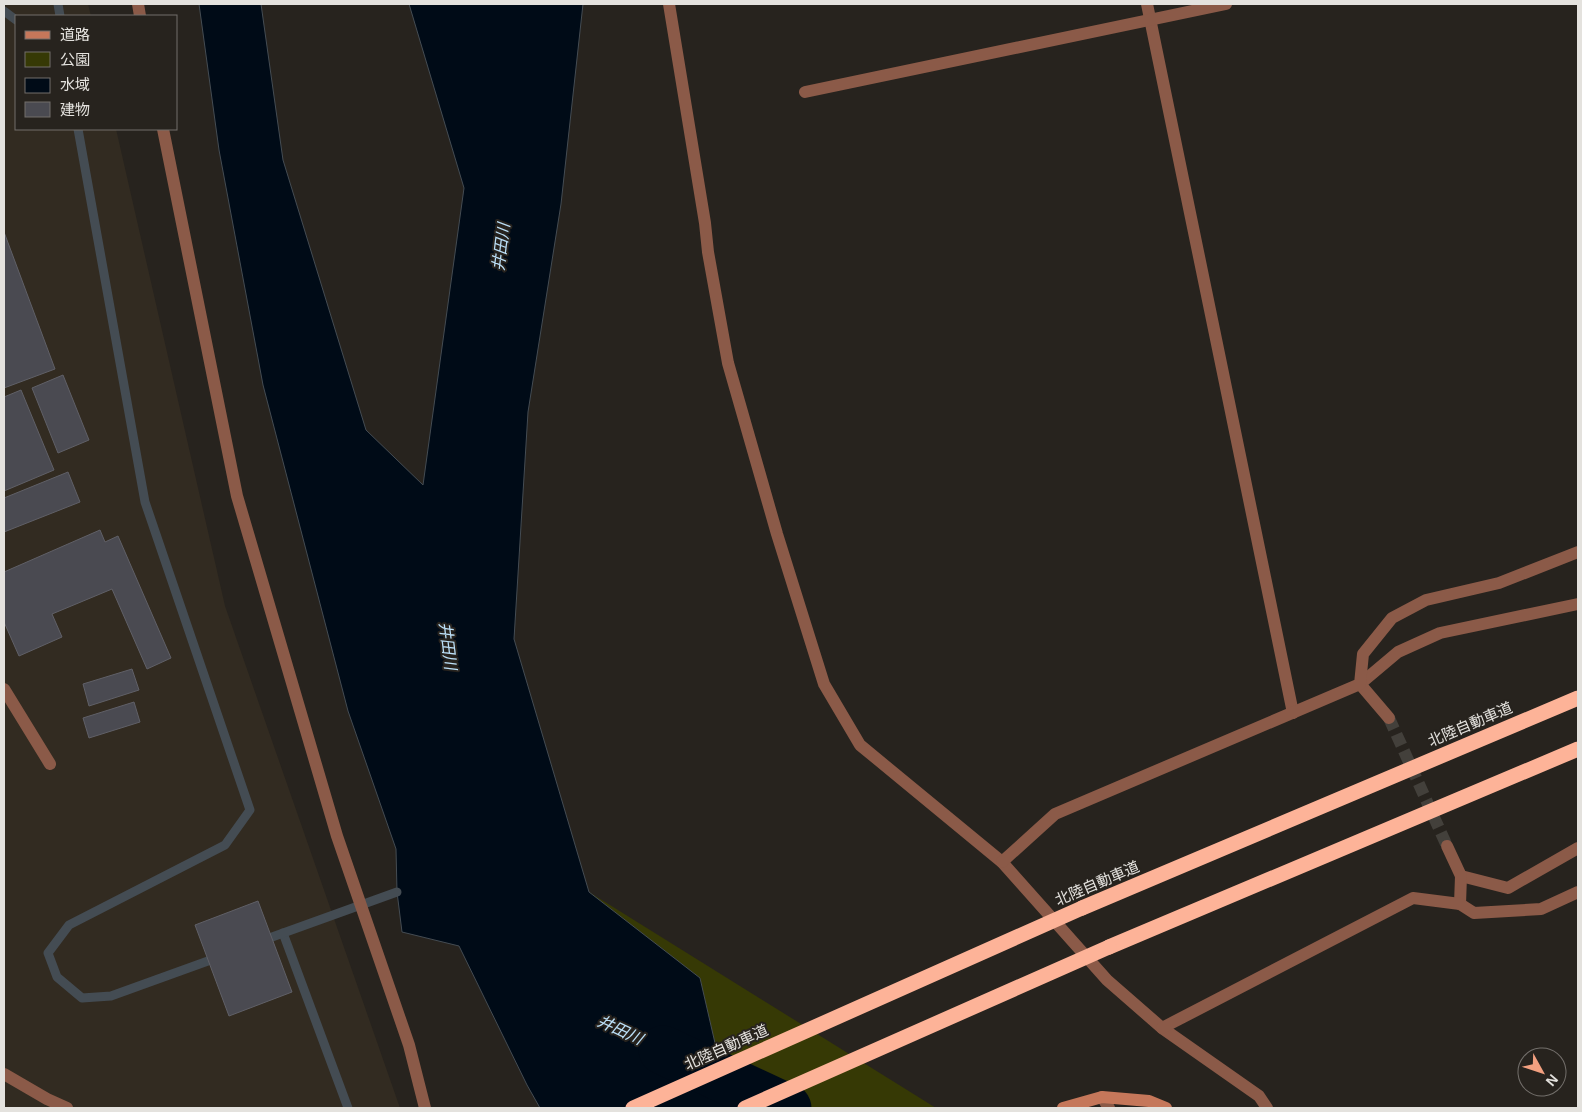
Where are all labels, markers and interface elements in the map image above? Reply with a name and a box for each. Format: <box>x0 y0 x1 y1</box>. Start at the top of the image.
legend <box>15 15 178 130</box>
text: 道路 <box>60 26 90 43</box>
text: 公園 <box>60 51 90 68</box>
text: 水域 <box>60 76 90 93</box>
text: 建物 <box>60 101 90 118</box>
water label: 井田川 <box>490 220 513 272</box>
water label: 井田川 <box>437 621 460 673</box>
street label: 北陸自動車道 <box>1425 699 1515 749</box>
street label: 北陸自動車道 <box>1052 858 1142 908</box>
water label: 井田川 <box>595 1012 647 1049</box>
street label: 北陸自動車道 <box>681 1021 771 1073</box>
north arrow <box>1517 1047 1567 1097</box>
text: N <box>1543 1071 1561 1089</box>

